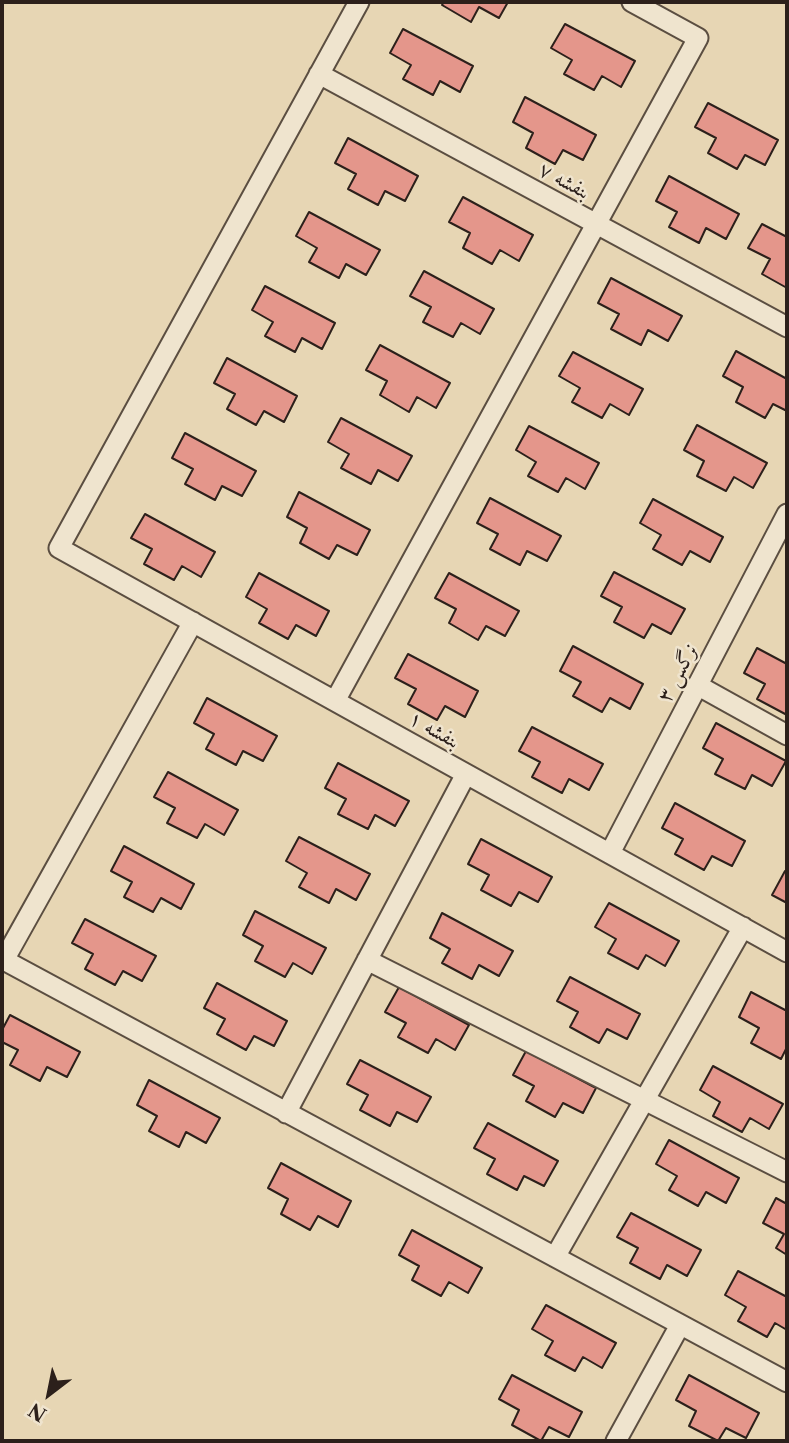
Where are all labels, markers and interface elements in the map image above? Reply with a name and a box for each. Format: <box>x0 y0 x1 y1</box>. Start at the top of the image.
street label: بنفشه ۷ <box>534 157 594 205</box>
street label: نرگس ۳ <box>652 639 704 707</box>
street label: بنفشه ۱ <box>404 706 464 754</box>
north arrow <box>14 1359 84 1429</box>
text: N <box>25 1398 51 1426</box>

